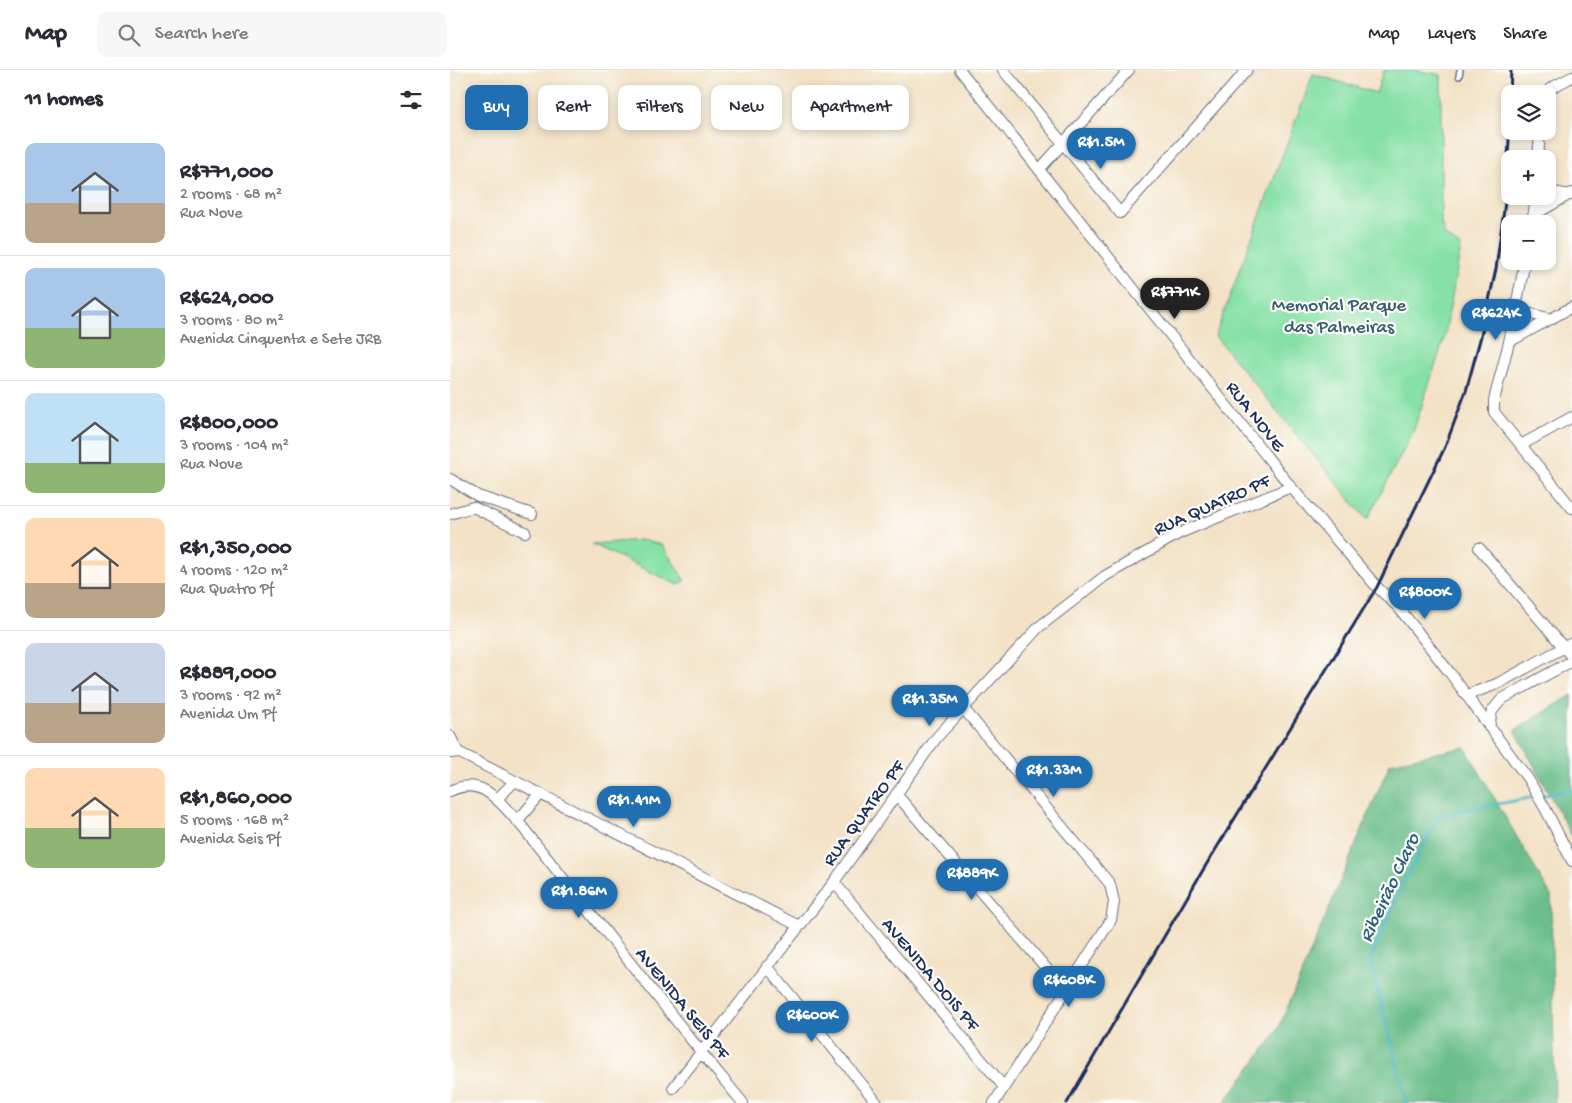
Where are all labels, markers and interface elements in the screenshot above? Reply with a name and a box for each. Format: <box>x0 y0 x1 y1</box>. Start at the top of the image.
search box <box>97 12 447 57</box>
text: Map <box>25 20 67 49</box>
icon: search <box>115 21 143 49</box>
text: Search here <box>155 23 248 46</box>
text: Map <box>1368 24 1400 45</box>
text: Layers <box>1428 24 1475 45</box>
text: Share <box>1503 24 1547 45</box>
chip: Buy <box>465 85 528 130</box>
chip: Rent <box>538 85 608 130</box>
chip: Filters <box>618 85 701 130</box>
chip: New <box>711 85 782 130</box>
chip: Apartment <box>792 85 909 130</box>
map controls <box>1501 85 1556 270</box>
button: layers <box>1501 85 1556 140</box>
icon: filters <box>397 86 425 114</box>
text: 11 homes <box>25 88 103 113</box>
pin: R$1.5M <box>1060 128 1142 170</box>
text: R$1.5M <box>1078 134 1124 153</box>
button: + <box>1501 150 1556 205</box>
text: R$771,000 <box>180 161 273 186</box>
icon: home <box>65 163 125 223</box>
text: 2 rooms · 68 m² <box>180 186 282 205</box>
text: Rua Nove <box>180 205 243 224</box>
button: − <box>1501 215 1556 270</box>
pin: R$771K <box>1134 278 1216 320</box>
text: R$771K <box>1151 284 1199 303</box>
text: R$624,000 <box>180 287 274 312</box>
icon: home <box>65 288 125 348</box>
park label: Memorial Parque das Palmeiras <box>1272 295 1406 340</box>
pin: R$624K <box>1455 298 1537 341</box>
text: R$624K <box>1472 305 1520 324</box>
text: 3 rooms · 80 m² <box>180 312 284 331</box>
text: Avenida Cinquenta e Sete JRB <box>180 331 381 350</box>
street label: RUA NOVE <box>1220 377 1290 458</box>
text: R$800,000 <box>180 412 278 437</box>
icon: home <box>65 413 125 473</box>
text: 3 rooms · 104 m² <box>180 437 289 456</box>
text: Rua Nove <box>180 456 243 475</box>
street label: RUA QUATRO PF <box>1151 470 1275 542</box>
text: R$1,350,000 <box>180 537 292 562</box>
icon: home <box>65 538 125 598</box>
text: 4 rooms · 120 m² <box>180 562 288 581</box>
pin: R$800K <box>1384 578 1466 620</box>
text: Rua Quatro Pf <box>180 581 274 600</box>
text: R$800K <box>1399 584 1451 603</box>
text: R$889,000 <box>180 662 276 687</box>
icon: home <box>65 663 125 723</box>
pin: R$1.35M <box>884 684 976 727</box>
text: 3 rooms · 92 m² <box>180 687 282 706</box>
text: R$1.35M <box>903 691 957 710</box>
text: Avenida Um Pf <box>180 706 276 725</box>
street label: RUA QUATRO PF <box>819 756 912 871</box>
pin: R$1.33M <box>1008 756 1100 798</box>
text: R$1.33M <box>1027 762 1081 781</box>
pin: R$1.41M <box>588 786 680 828</box>
text: R$1,860,000 <box>180 787 292 812</box>
icon: home <box>65 788 125 848</box>
text: R$1.41M <box>608 792 660 811</box>
text: 5 rooms · 168 m² <box>180 812 289 831</box>
water label: Ribeirão Claro <box>1356 829 1427 946</box>
text: Avenida Seis Pf <box>180 831 280 850</box>
pin: R$889K <box>931 858 1013 901</box>
text: R$889K <box>947 865 997 884</box>
pin: R$1.86M <box>533 876 625 919</box>
text: R$1.86M <box>551 883 607 902</box>
street label: AVENIDA DOIS PF <box>875 914 984 1037</box>
street label: AVENIDA SEIS PF <box>629 944 734 1066</box>
pin: R$608K <box>1028 966 1110 1008</box>
text: R$608K <box>1044 972 1094 991</box>
pin: R$600K <box>771 1000 853 1043</box>
text: R$600K <box>787 1007 837 1026</box>

